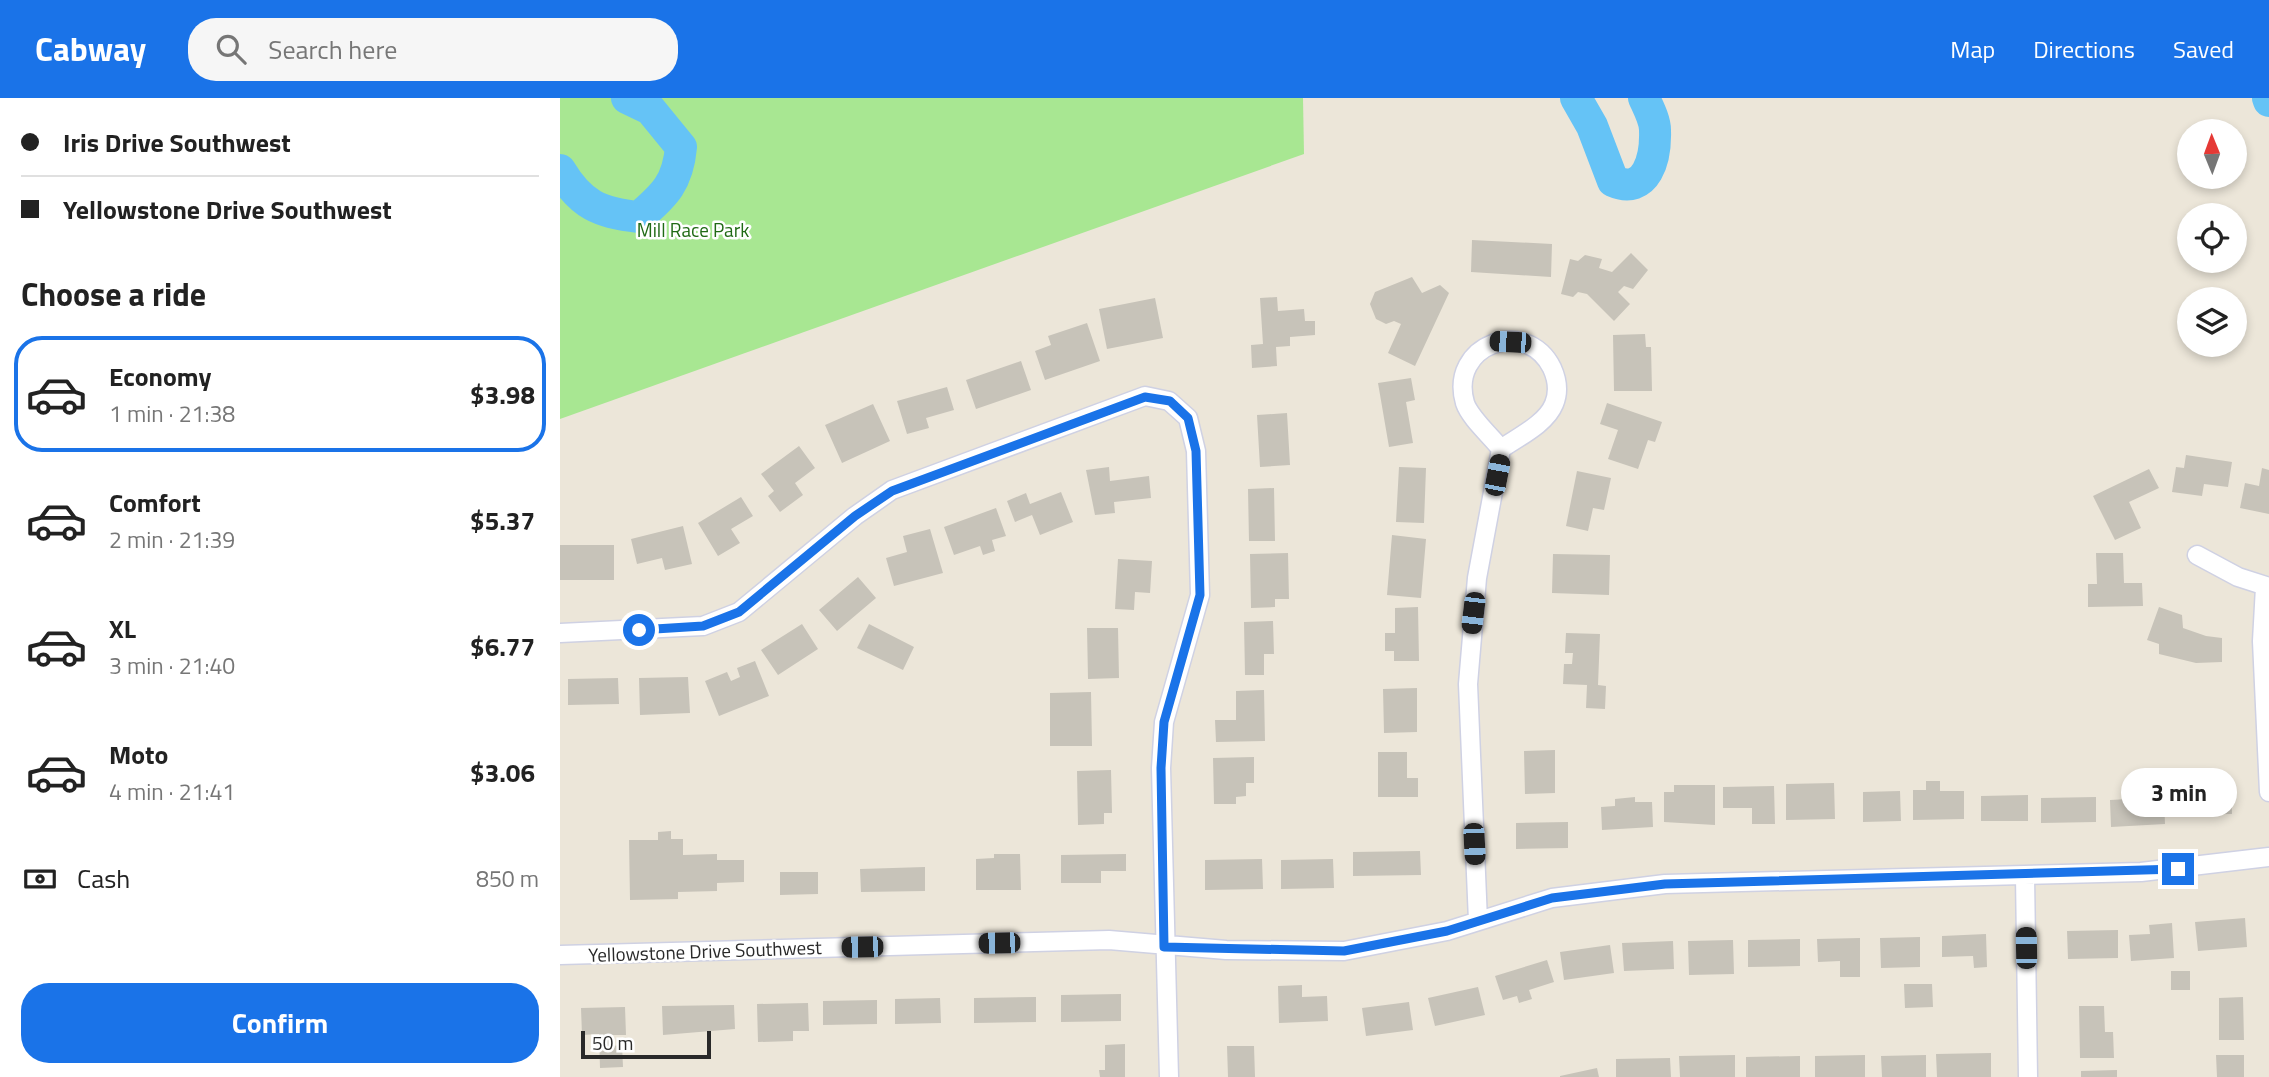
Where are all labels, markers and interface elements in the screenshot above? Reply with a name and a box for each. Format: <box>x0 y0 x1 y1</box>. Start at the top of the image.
search box <box>188 18 678 81</box>
text: Cabway <box>35 24 146 74</box>
icon: search <box>212 30 250 68</box>
text: Search here <box>268 30 397 69</box>
text: Map <box>1950 31 1995 67</box>
text: Directions <box>2033 31 2135 67</box>
text: Saved <box>2173 31 2234 67</box>
north arrow <box>2177 119 2247 189</box>
map controls <box>2177 119 2247 357</box>
text: Iris Drive Southwest <box>63 123 291 162</box>
text: Yellowstone Drive Southwest <box>63 190 392 229</box>
button: locate <box>2177 203 2247 273</box>
park label: Mill Race Park <box>637 215 749 244</box>
text: Choose a ride <box>21 270 206 318</box>
button: layers <box>2177 287 2247 357</box>
car <box>1489 330 1532 354</box>
text: Economy <box>109 357 211 396</box>
icon: car <box>25 363 88 426</box>
text: $3.98 <box>470 375 535 414</box>
text: 1 min · 21:38 <box>109 396 235 431</box>
car <box>1483 452 1512 498</box>
text: Comfort <box>109 483 201 522</box>
icon: car <box>25 489 88 552</box>
text: $5.37 <box>470 501 535 540</box>
text: 2 min · 21:39 <box>109 522 235 557</box>
car <box>1461 591 1486 635</box>
text: XL <box>109 609 136 648</box>
route start <box>623 614 655 646</box>
icon: car <box>25 615 88 678</box>
text: $6.77 <box>470 627 535 666</box>
text: 3 min · 21:40 <box>109 648 235 683</box>
text: Moto <box>109 735 168 774</box>
icon: car <box>25 741 88 804</box>
text: $3.06 <box>470 753 535 792</box>
callout: 3 min <box>2120 768 2236 816</box>
text: 4 min · 21:41 <box>109 774 235 809</box>
text: 3 min <box>2151 775 2207 810</box>
car <box>1463 822 1486 866</box>
route end <box>2162 853 2194 885</box>
text: Cash <box>77 859 130 898</box>
icon: cash <box>21 860 59 898</box>
text: 850 m <box>476 861 539 896</box>
car <box>2016 927 2037 969</box>
street label: Yellowstone Drive Southwest <box>588 932 823 969</box>
car <box>978 932 1021 954</box>
car <box>841 936 884 958</box>
button: Confirm <box>21 983 539 1063</box>
scale bar <box>581 1028 710 1060</box>
text: 50 m <box>592 1028 633 1057</box>

